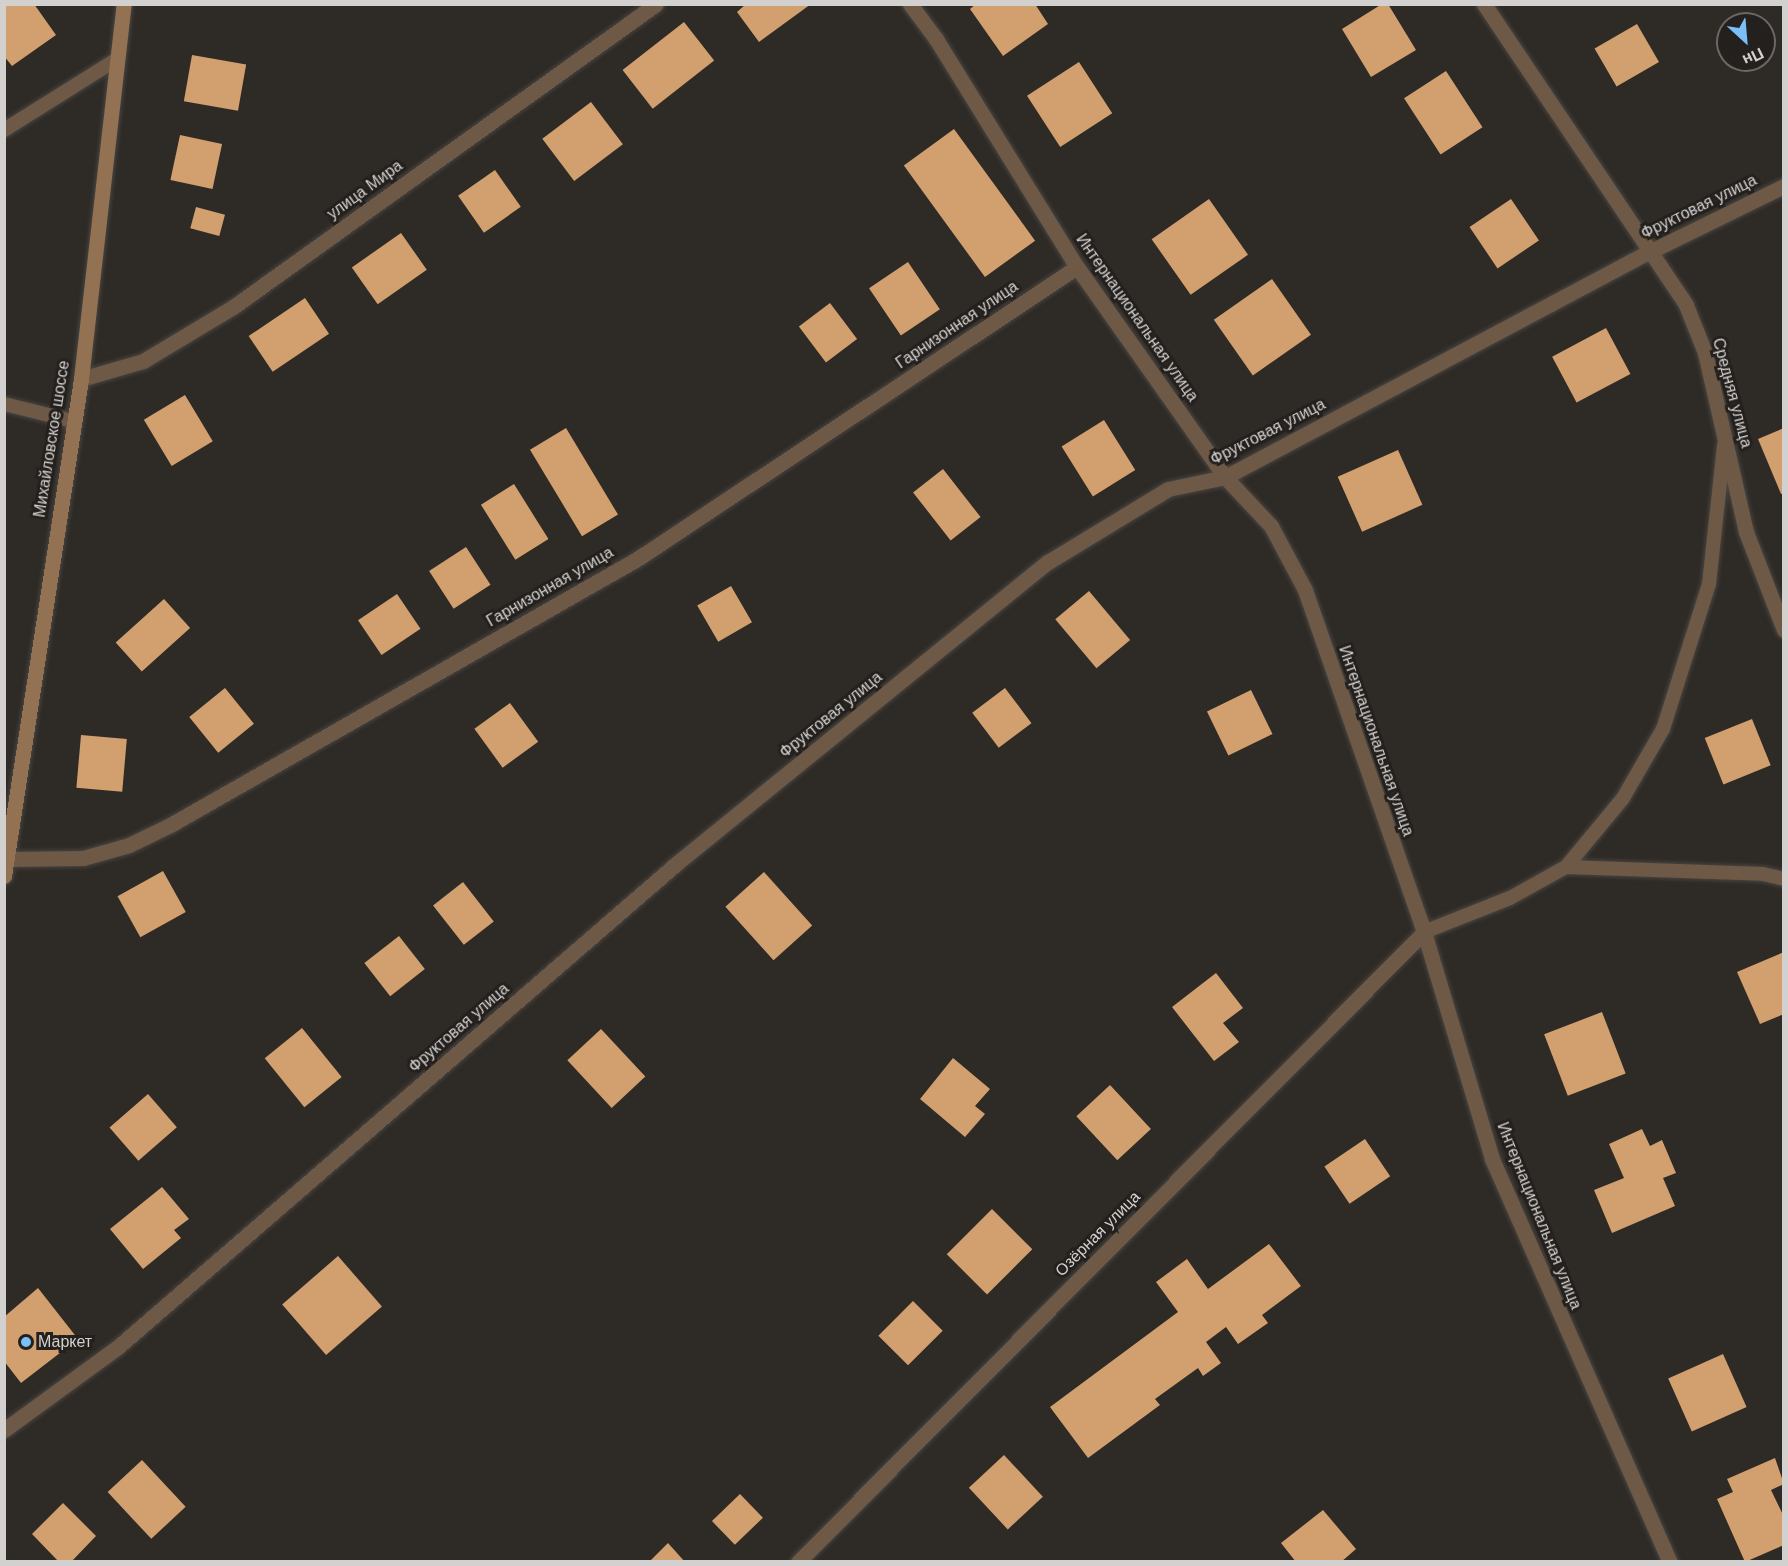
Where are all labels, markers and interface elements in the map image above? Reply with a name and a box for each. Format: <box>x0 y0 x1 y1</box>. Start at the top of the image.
north arrow <box>1716 12 1776 72</box>
text: Пн <box>1740 45 1766 69</box>
street label: улица Мира <box>324 156 406 224</box>
street label: Фруктовая улица <box>1638 171 1760 243</box>
street label: Интернациональная улица <box>1072 230 1202 406</box>
street label: Гарнизонная улица <box>892 277 1022 373</box>
street label: Средняя улица <box>1708 336 1756 450</box>
street label: Михайловское шоссе <box>30 359 74 519</box>
street label: Фруктовая улица <box>1207 395 1329 469</box>
street label: Гарнизонная улица <box>483 543 617 631</box>
street label: Интернациональная улица <box>1334 643 1418 839</box>
street label: Фруктовая улица <box>776 668 886 762</box>
street label: Фруктовая улица <box>405 979 513 1077</box>
street label: Интернациональная улица <box>1493 1120 1585 1312</box>
street label: Озёрная улица <box>1051 1187 1145 1281</box>
place label: Маркет <box>38 1332 92 1352</box>
marker: Маркет <box>19 1335 33 1349</box>

